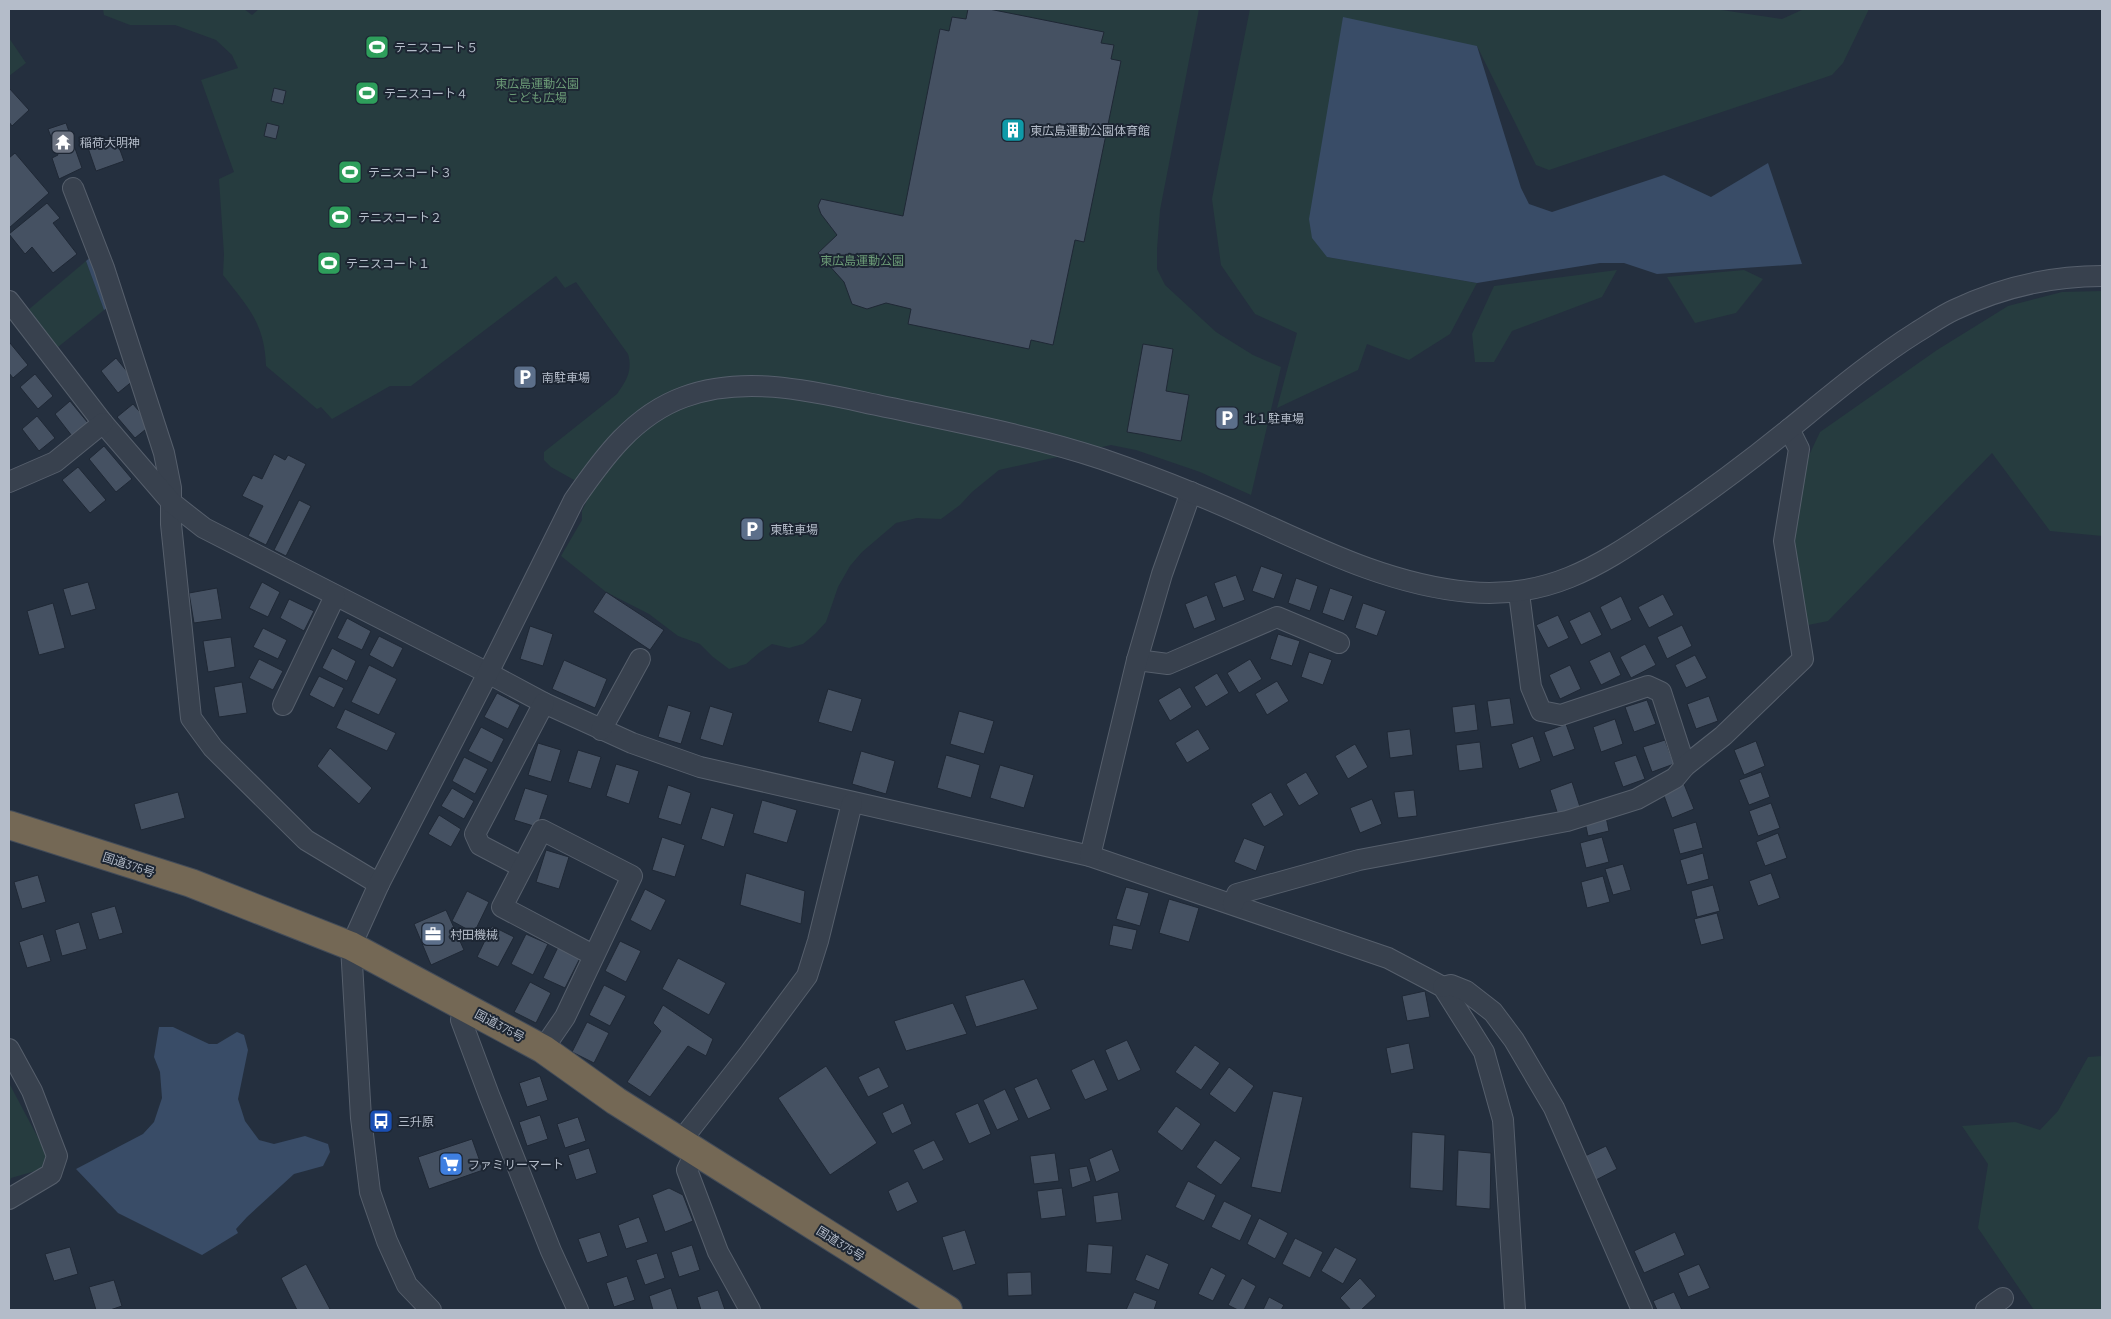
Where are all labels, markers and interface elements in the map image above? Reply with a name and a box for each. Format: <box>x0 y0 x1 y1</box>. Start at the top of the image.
sports icon: テニスコート５ <box>364 34 390 60</box>
place label: テニスコート５ <box>394 40 478 54</box>
park label: 東広島運動公園 こども広場 <box>495 76 579 104</box>
sports icon: テニスコート４ <box>354 80 380 106</box>
place label: テニスコート４ <box>384 86 468 100</box>
building icon: 東広島運動公園体育館 <box>1000 117 1026 143</box>
place label: 東広島運動公園体育館 <box>1030 123 1150 137</box>
temple icon: 稲荷大明神 <box>50 129 76 155</box>
place label: 稲荷大明神 <box>80 135 140 149</box>
sports icon: テニスコート３ <box>337 159 363 185</box>
place label: テニスコート３ <box>368 165 452 179</box>
sports icon: テニスコート２ <box>327 204 353 230</box>
place label: テニスコート２ <box>358 210 442 224</box>
sports icon: テニスコート１ <box>316 250 342 276</box>
park label: 東広島運動公園 <box>820 253 904 267</box>
place label: テニスコート１ <box>346 256 430 270</box>
parking icon: 南駐車場 <box>512 364 538 390</box>
place label: 南駐車場 <box>542 370 590 384</box>
parking icon: 北１駐車場 <box>1214 405 1240 431</box>
place label: 北１駐車場 <box>1244 411 1304 425</box>
parking icon: 東駐車場 <box>739 516 765 542</box>
place label: 東駐車場 <box>770 522 818 536</box>
street label: 国道375号 <box>101 849 157 879</box>
office icon: 村田機械 <box>420 921 446 947</box>
place label: 村田機械 <box>450 927 498 941</box>
street label: 国道375号 <box>473 1006 527 1044</box>
bus stop icon: 三升原 <box>368 1108 394 1134</box>
place label: 三升原 <box>398 1114 434 1128</box>
supermarket icon: ファミリーマート <box>438 1151 464 1177</box>
place label: ファミリーマート <box>468 1157 564 1171</box>
street label: 国道375号 <box>814 1223 868 1263</box>

